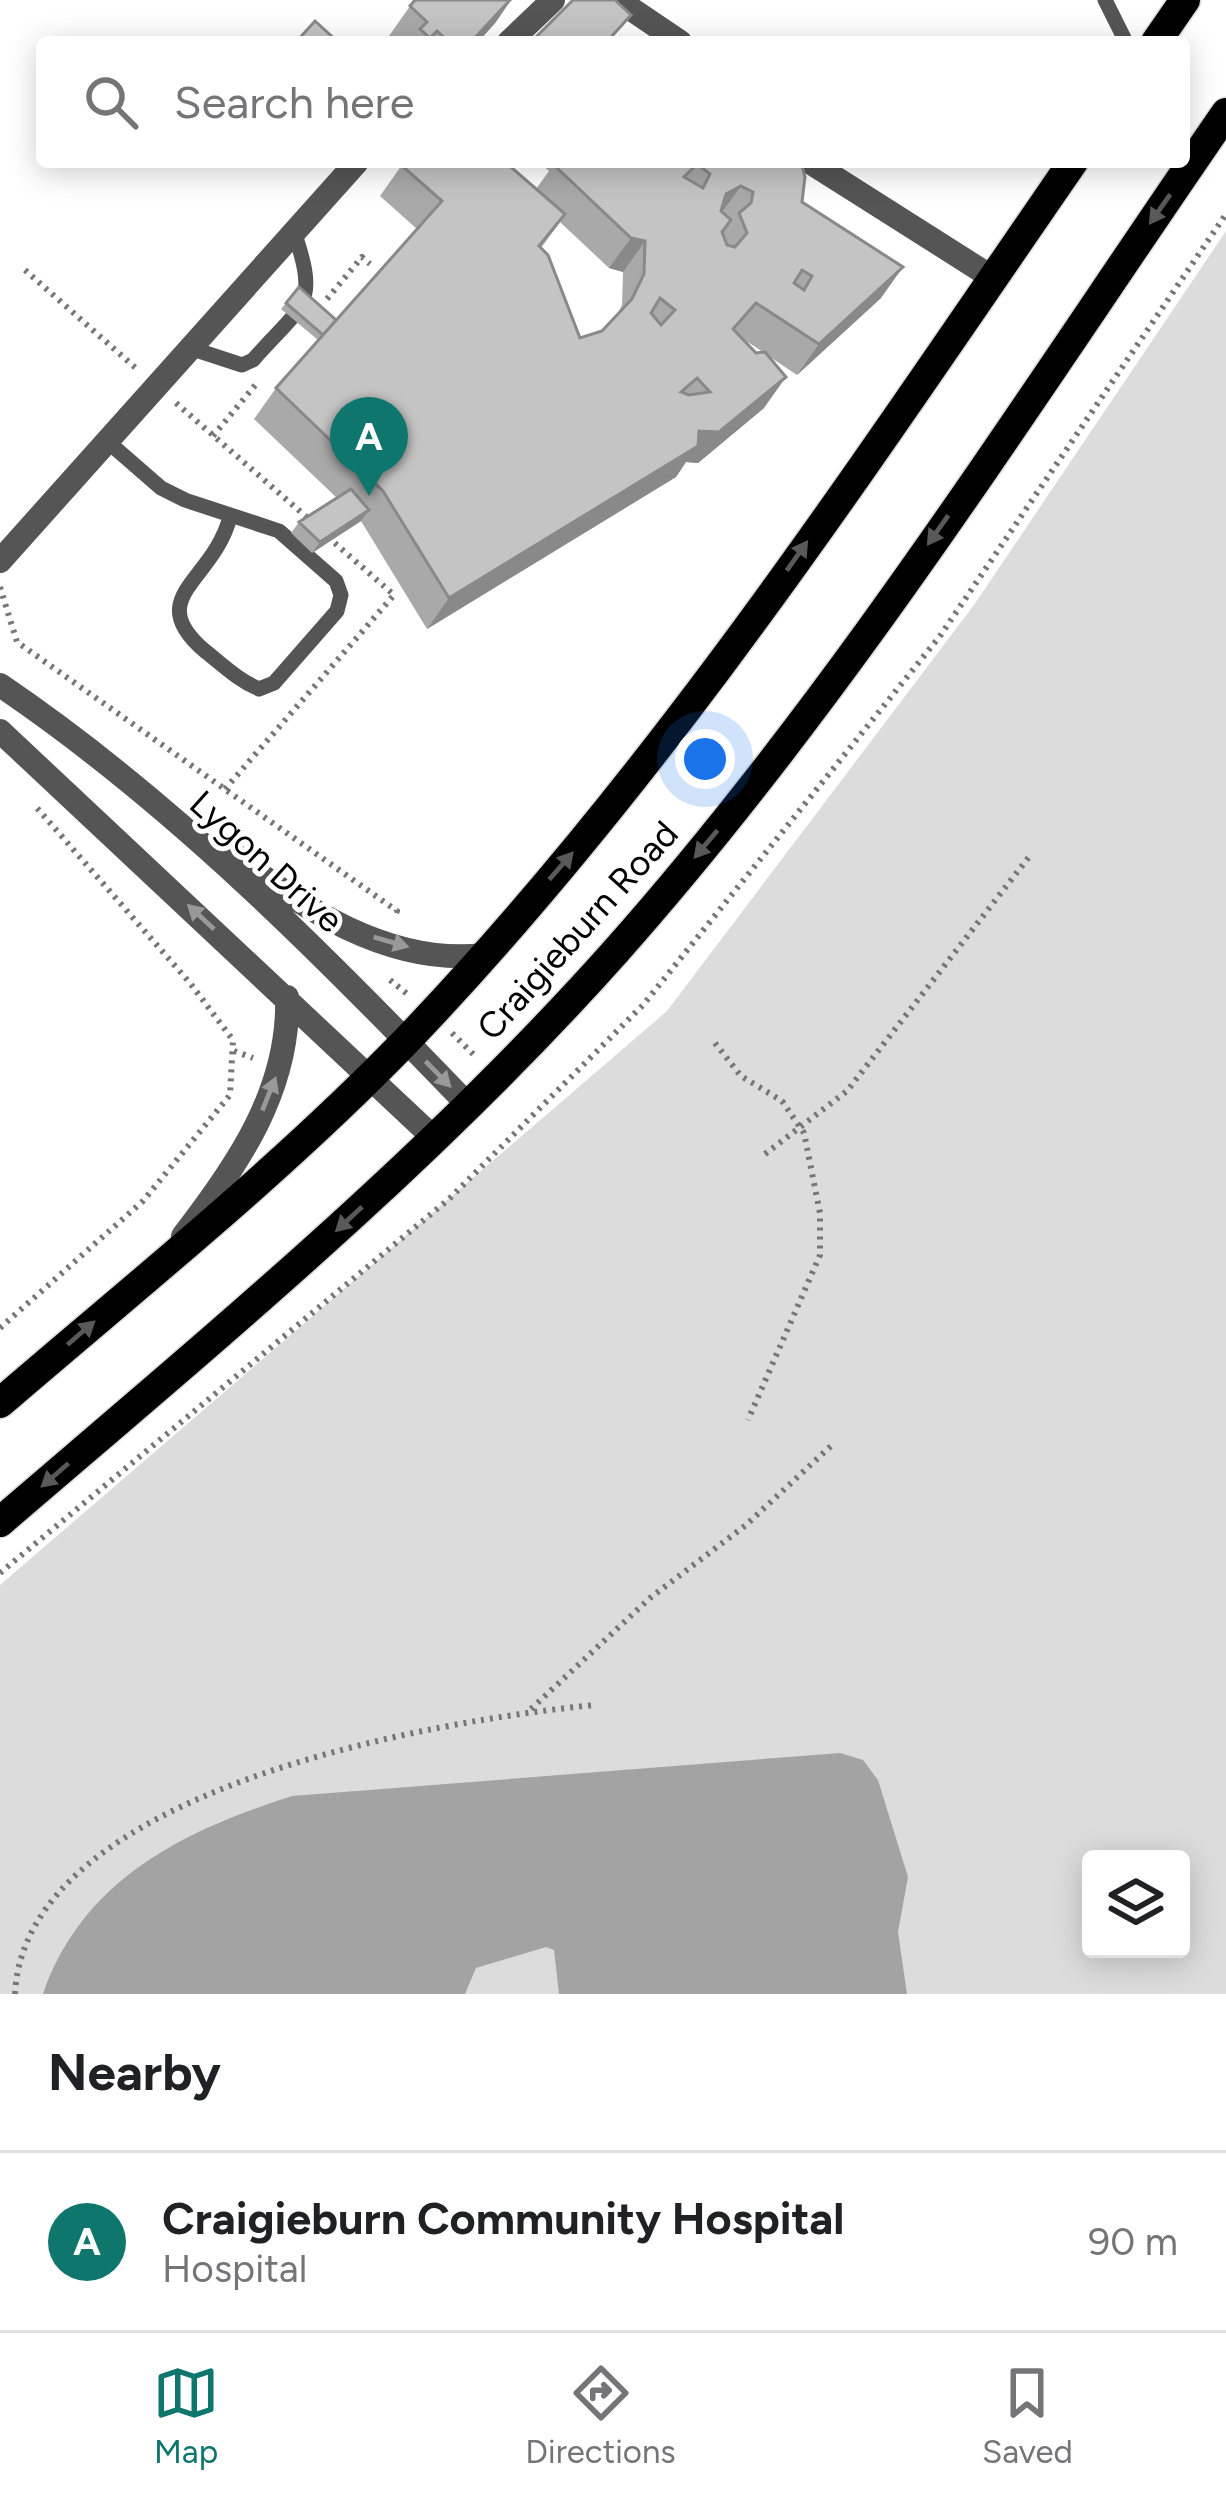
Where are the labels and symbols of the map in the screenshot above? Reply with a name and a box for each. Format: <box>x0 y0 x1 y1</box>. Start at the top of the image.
one-way arrow <box>1149 193 1172 226</box>
pin: A <box>330 397 408 496</box>
one-way arrow <box>927 514 950 546</box>
one-way arrow <box>785 540 808 572</box>
your location <box>675 729 735 789</box>
street label: Lygon Drive <box>181 781 352 941</box>
street label: Craigieburn Road <box>468 812 687 1048</box>
one-way arrow <box>694 829 720 859</box>
one-way arrow <box>547 851 573 881</box>
one-way arrow <box>187 904 216 931</box>
one-way arrow <box>372 934 409 953</box>
one-way arrow <box>424 1059 452 1088</box>
one-way arrow <box>260 1076 279 1112</box>
one-way arrow <box>334 1204 363 1232</box>
one-way arrow <box>66 1320 96 1347</box>
one-way arrow <box>40 1461 70 1487</box>

